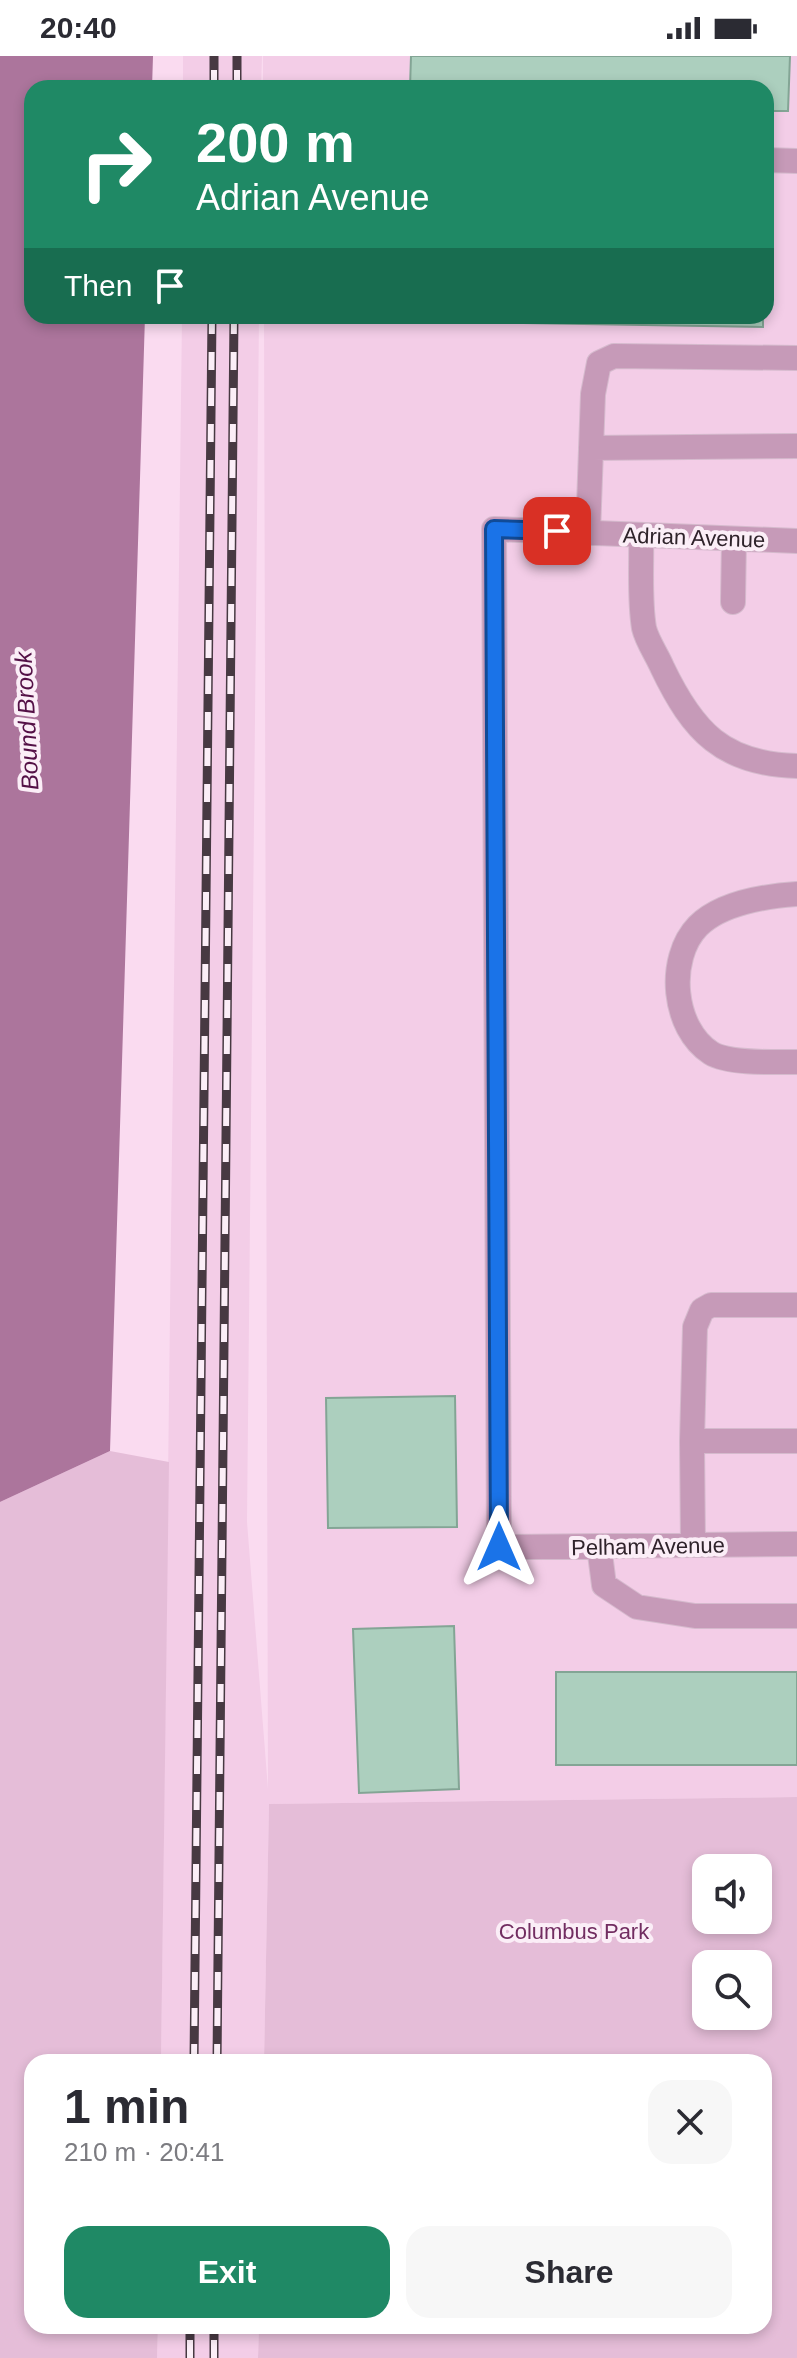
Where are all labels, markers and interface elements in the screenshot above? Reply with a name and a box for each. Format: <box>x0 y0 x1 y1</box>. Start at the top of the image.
text: 20:40 <box>40 11 117 44</box>
text: 200 m <box>196 111 355 174</box>
icon: right <box>64 112 168 216</box>
text: Adrian Avenue <box>196 177 430 218</box>
icon: arrive <box>148 264 192 308</box>
text: Then <box>64 269 132 302</box>
pin <box>523 497 591 565</box>
icon: arrive <box>535 509 579 553</box>
street label: Adrian Avenue <box>622 523 766 552</box>
water label: Bound Brook <box>9 649 44 791</box>
position arrow <box>457 1505 541 1589</box>
street label: Pelham Avenue <box>571 1533 725 1560</box>
map controls <box>692 1854 772 2030</box>
button: sound <box>692 1854 772 1934</box>
park label: Columbus Park <box>499 1919 650 1944</box>
button: search <box>692 1950 772 2030</box>
text: 1 min <box>64 2080 189 2133</box>
button: close <box>648 2080 732 2164</box>
text: 210 m · 20:41 <box>64 2137 224 2167</box>
button: Exit <box>64 2226 390 2318</box>
button: Share <box>406 2226 732 2318</box>

